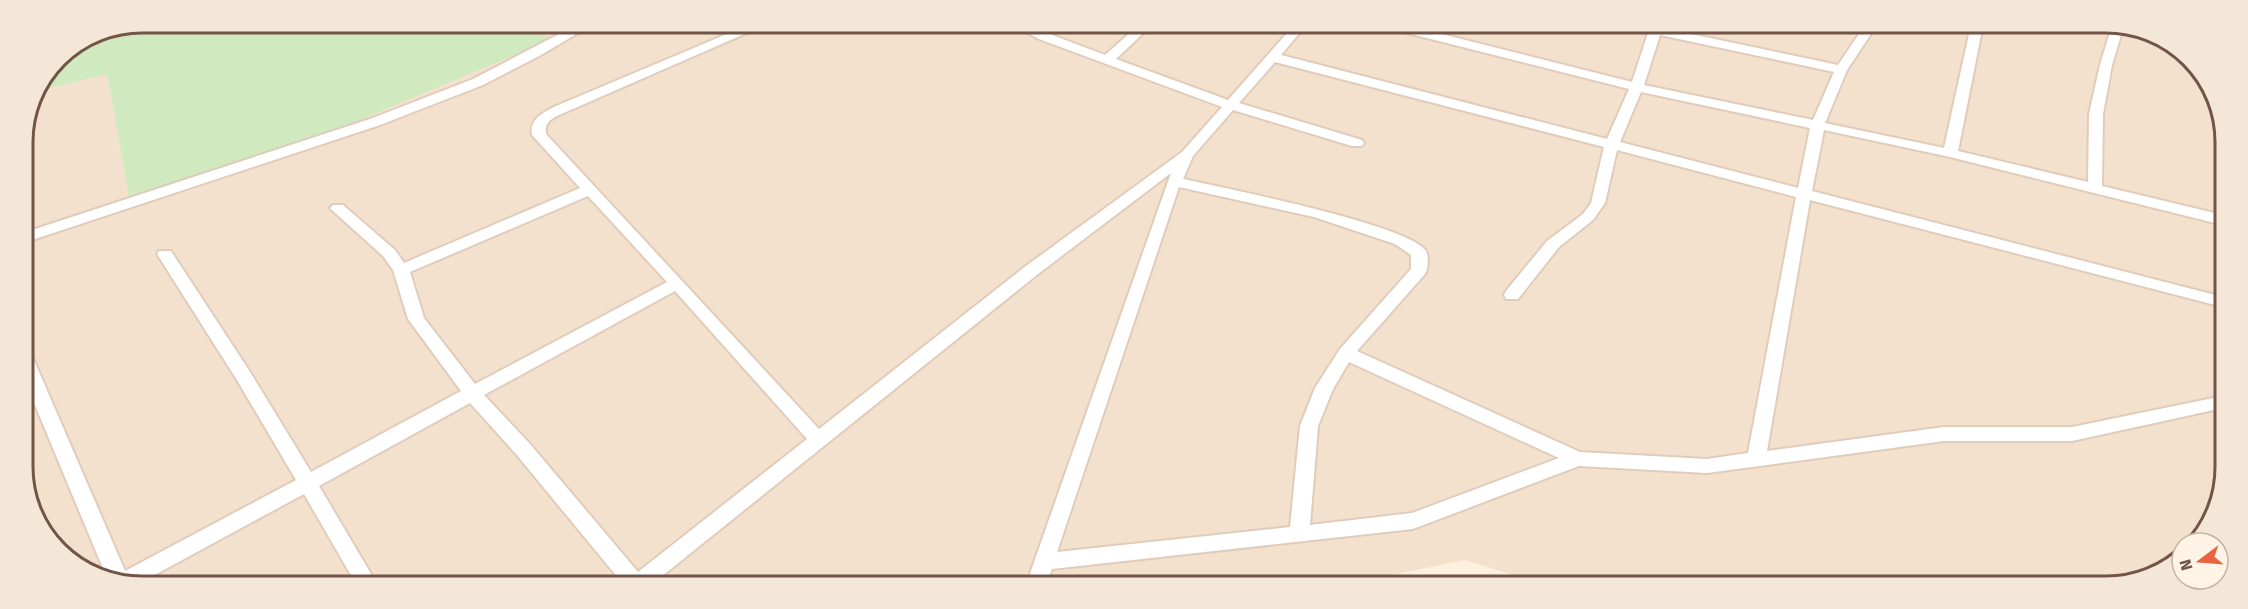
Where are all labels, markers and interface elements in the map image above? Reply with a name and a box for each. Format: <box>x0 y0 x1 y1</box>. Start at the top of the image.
north arrow <box>2170 531 2230 591</box>
text: N <box>2175 557 2197 573</box>

